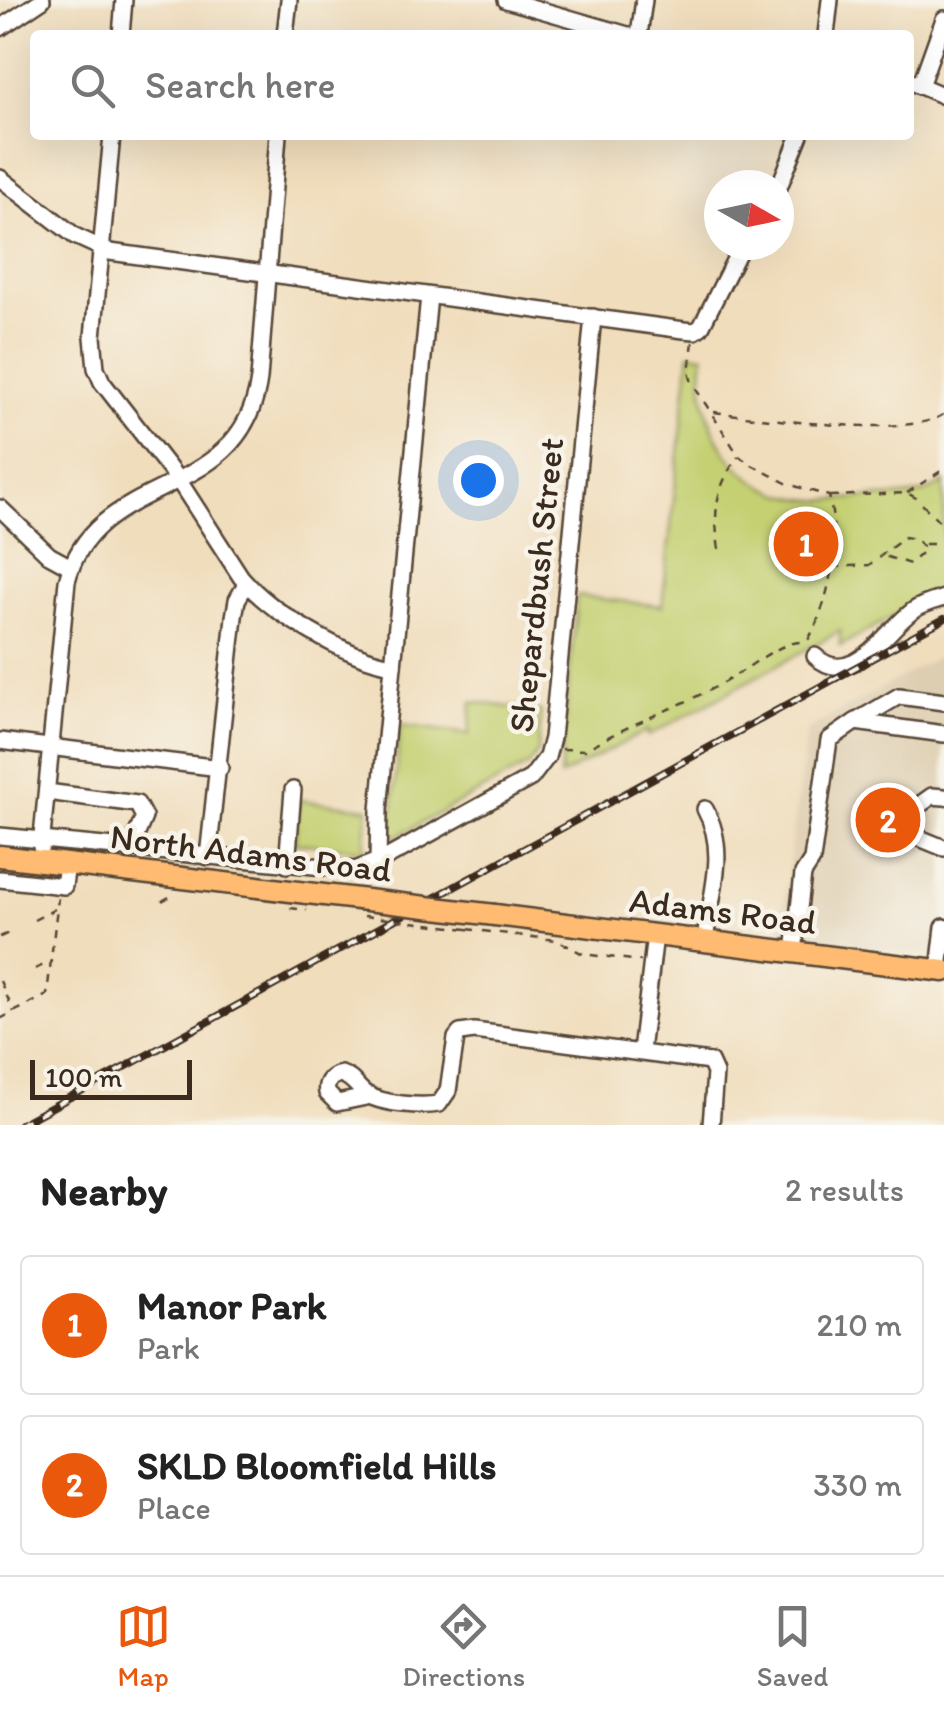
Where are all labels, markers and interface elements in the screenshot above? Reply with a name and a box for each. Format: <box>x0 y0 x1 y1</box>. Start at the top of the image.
search box <box>30 30 914 140</box>
icon: search <box>65 58 120 113</box>
text: Search here <box>145 62 336 108</box>
north arrow <box>704 170 794 260</box>
street label: Shepardbush Street <box>500 436 572 734</box>
your location <box>453 455 504 506</box>
pin: 1 <box>774 506 838 582</box>
pin: 2 <box>856 782 920 858</box>
street label: North Adams Road <box>108 815 394 891</box>
street label: Adams Road <box>627 879 819 943</box>
scale bar <box>30 1055 192 1100</box>
text: 100 m <box>45 1060 122 1094</box>
text: Nearby <box>40 1165 167 1216</box>
text: 2 results <box>785 1171 904 1209</box>
text: Manor Park <box>137 1283 326 1329</box>
text: 1 <box>67 1306 82 1344</box>
text: 210 m <box>816 1306 902 1344</box>
text: Park <box>137 1329 200 1367</box>
text: SKLD Bloomfield Hills <box>137 1443 496 1489</box>
text: 2 <box>66 1466 83 1504</box>
text: 330 m <box>813 1466 902 1504</box>
text: Place <box>137 1489 211 1527</box>
tab: Map <box>116 1599 171 1693</box>
tab: Directions <box>402 1599 525 1693</box>
tab: Saved <box>757 1599 828 1693</box>

